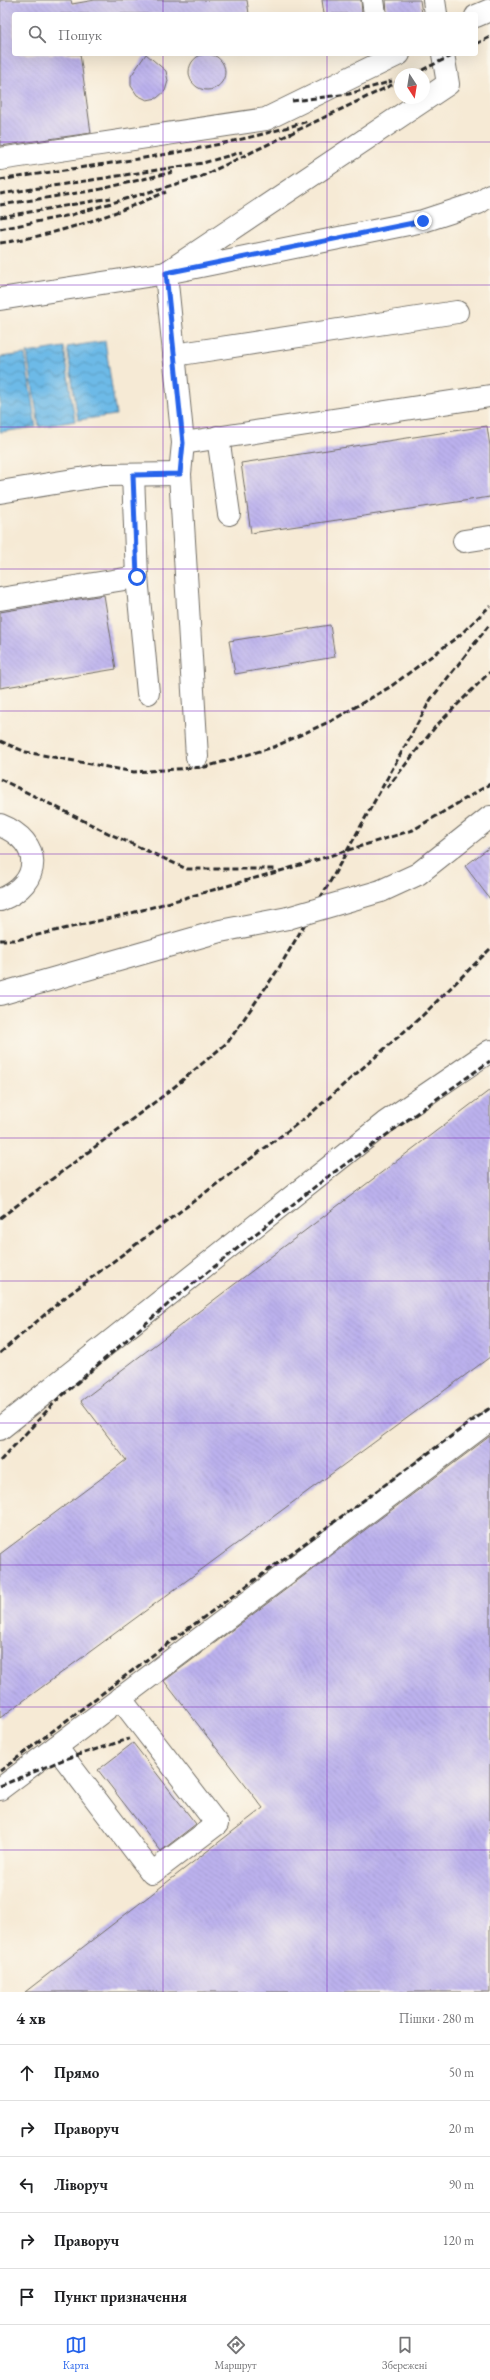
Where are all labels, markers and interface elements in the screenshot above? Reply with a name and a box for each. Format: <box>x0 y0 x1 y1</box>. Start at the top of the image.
search box <box>12 12 478 56</box>
icon: search <box>26 23 48 45</box>
text: Пошук <box>58 25 102 44</box>
north arrow <box>394 68 430 104</box>
route end <box>414 212 432 230</box>
route start <box>128 568 146 586</box>
text: 4 хв <box>16 2007 46 2029</box>
text: Пішки · 280 m <box>399 2010 474 2027</box>
icon: ahead <box>16 2062 38 2084</box>
text: Прямо <box>54 2063 99 2082</box>
text: 50 m <box>449 2064 474 2081</box>
icon: right <box>16 2118 38 2140</box>
text: Праворуч <box>54 2119 119 2138</box>
text: 20 m <box>449 2120 474 2137</box>
icon: left <box>16 2174 38 2196</box>
text: Ліворуч <box>54 2175 108 2194</box>
text: 90 m <box>449 2176 474 2193</box>
icon: right <box>16 2230 38 2252</box>
text: Праворуч <box>54 2231 119 2250</box>
text: 120 m <box>443 2232 474 2249</box>
icon: arrive <box>16 2286 38 2308</box>
text: Пункт призначення <box>54 2287 187 2306</box>
tab: Карта <box>63 2334 89 2372</box>
tab: Маршрут <box>214 2334 257 2372</box>
tab: Збережені <box>382 2334 427 2372</box>

